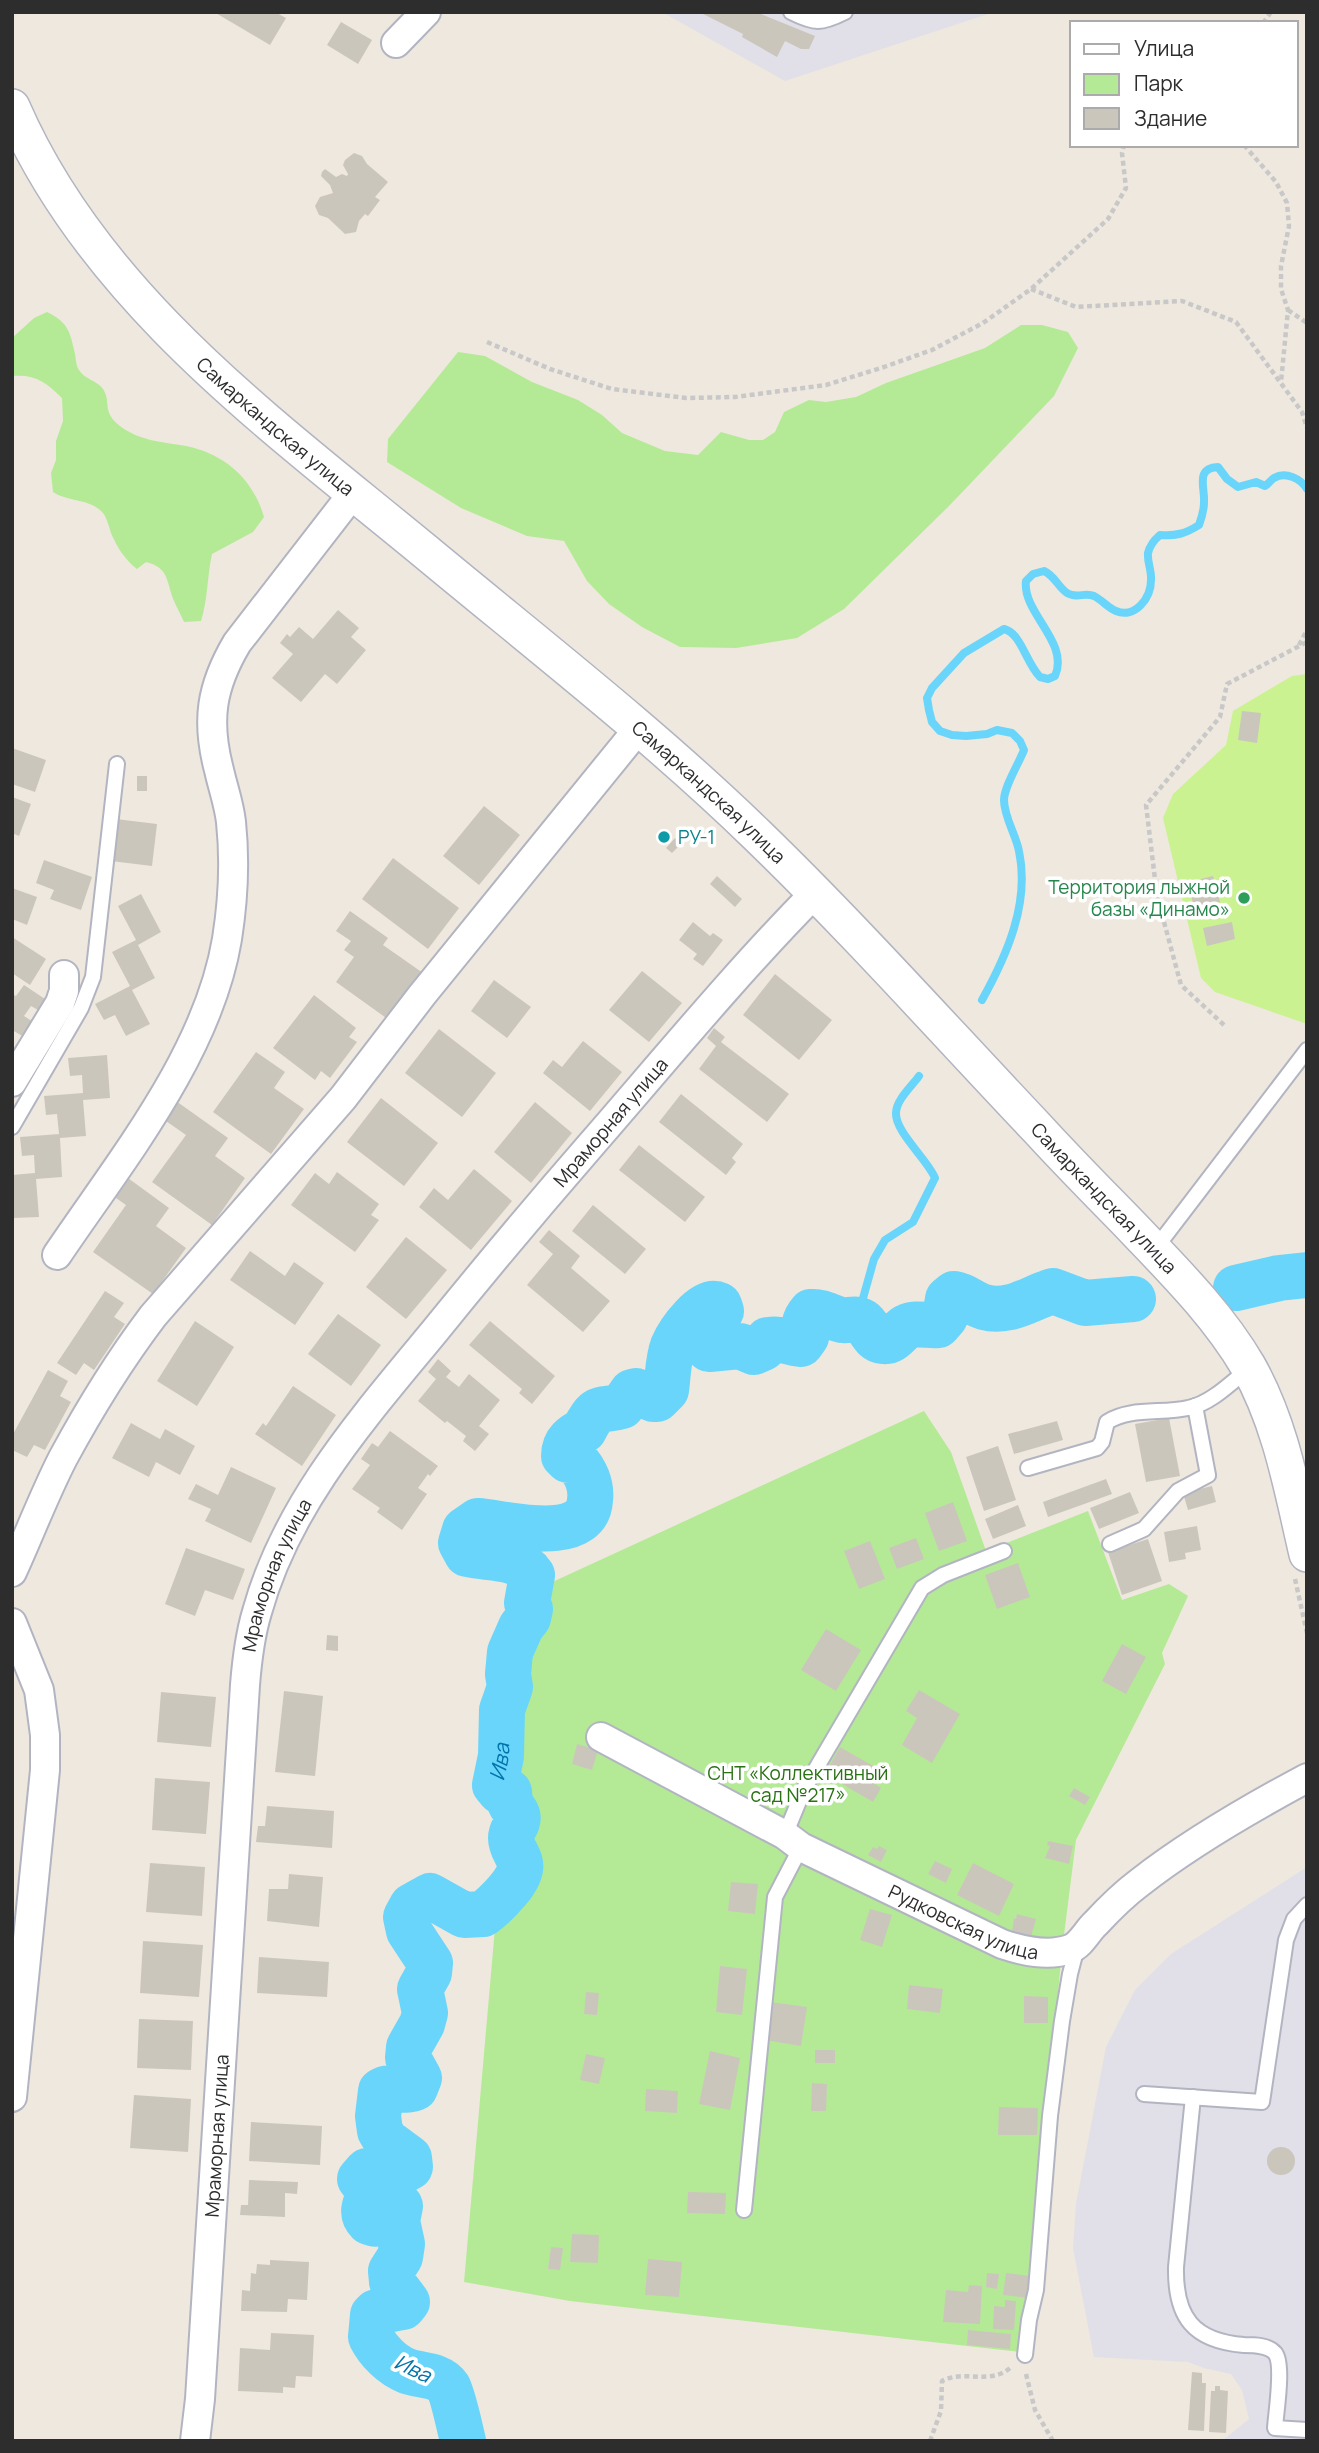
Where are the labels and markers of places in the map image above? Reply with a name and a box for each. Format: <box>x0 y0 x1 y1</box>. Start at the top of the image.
place label: РУ-1 <box>678 824 715 850</box>
marker: РУ-1 <box>656 829 672 845</box>
place label: Территория лыжной базы «Динамо» <box>1048 874 1230 922</box>
marker: Территория лыжной базы «Динамо» <box>1236 890 1252 906</box>

